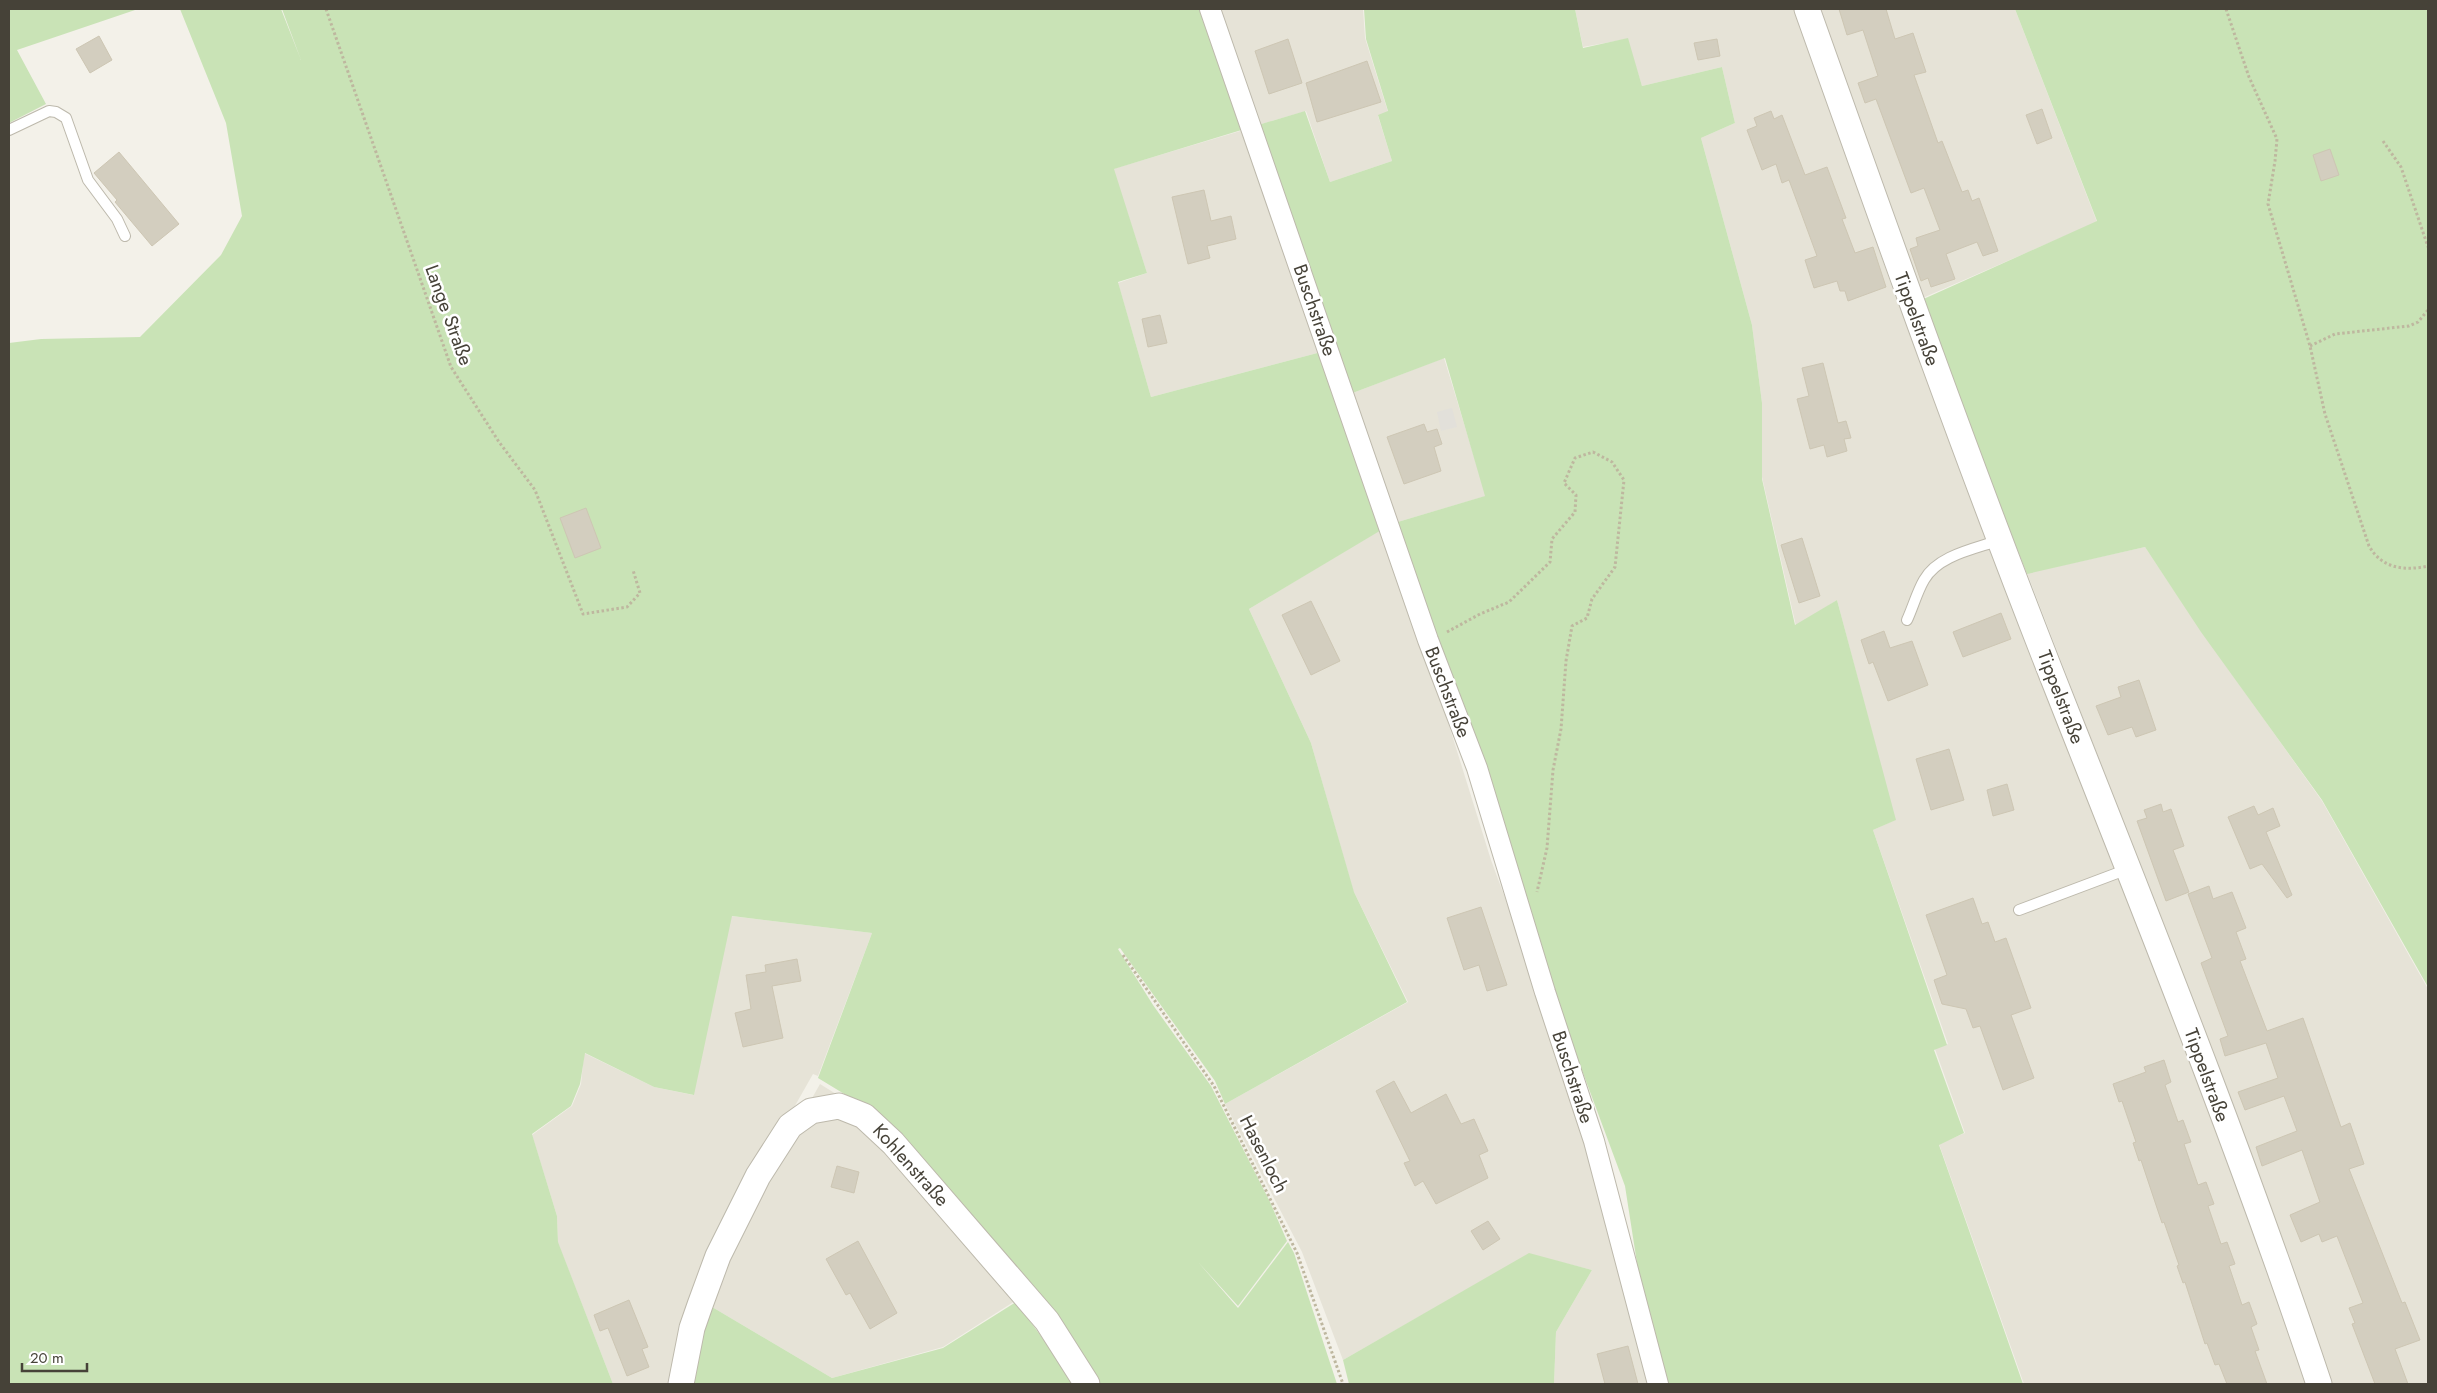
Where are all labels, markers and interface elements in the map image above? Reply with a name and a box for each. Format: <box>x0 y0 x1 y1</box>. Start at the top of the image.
street label: Buschstraße <box>1287 260 1343 360</box>
street label: Lange Straße <box>418 261 480 369</box>
street label: Tippelstraße <box>1888 268 1947 370</box>
street label: Buschstraße <box>1418 642 1478 742</box>
street label: Tippelstraße <box>2031 646 2091 748</box>
street label: Tippelstraße <box>2178 1024 2237 1126</box>
street label: Buschstraße <box>1545 1027 1601 1127</box>
street label: Hasenloch <box>1233 1110 1295 1198</box>
street label: Kohlenstraße <box>866 1118 956 1212</box>
scale bar <box>22 1340 88 1372</box>
text: 20 m <box>30 1347 64 1369</box>

